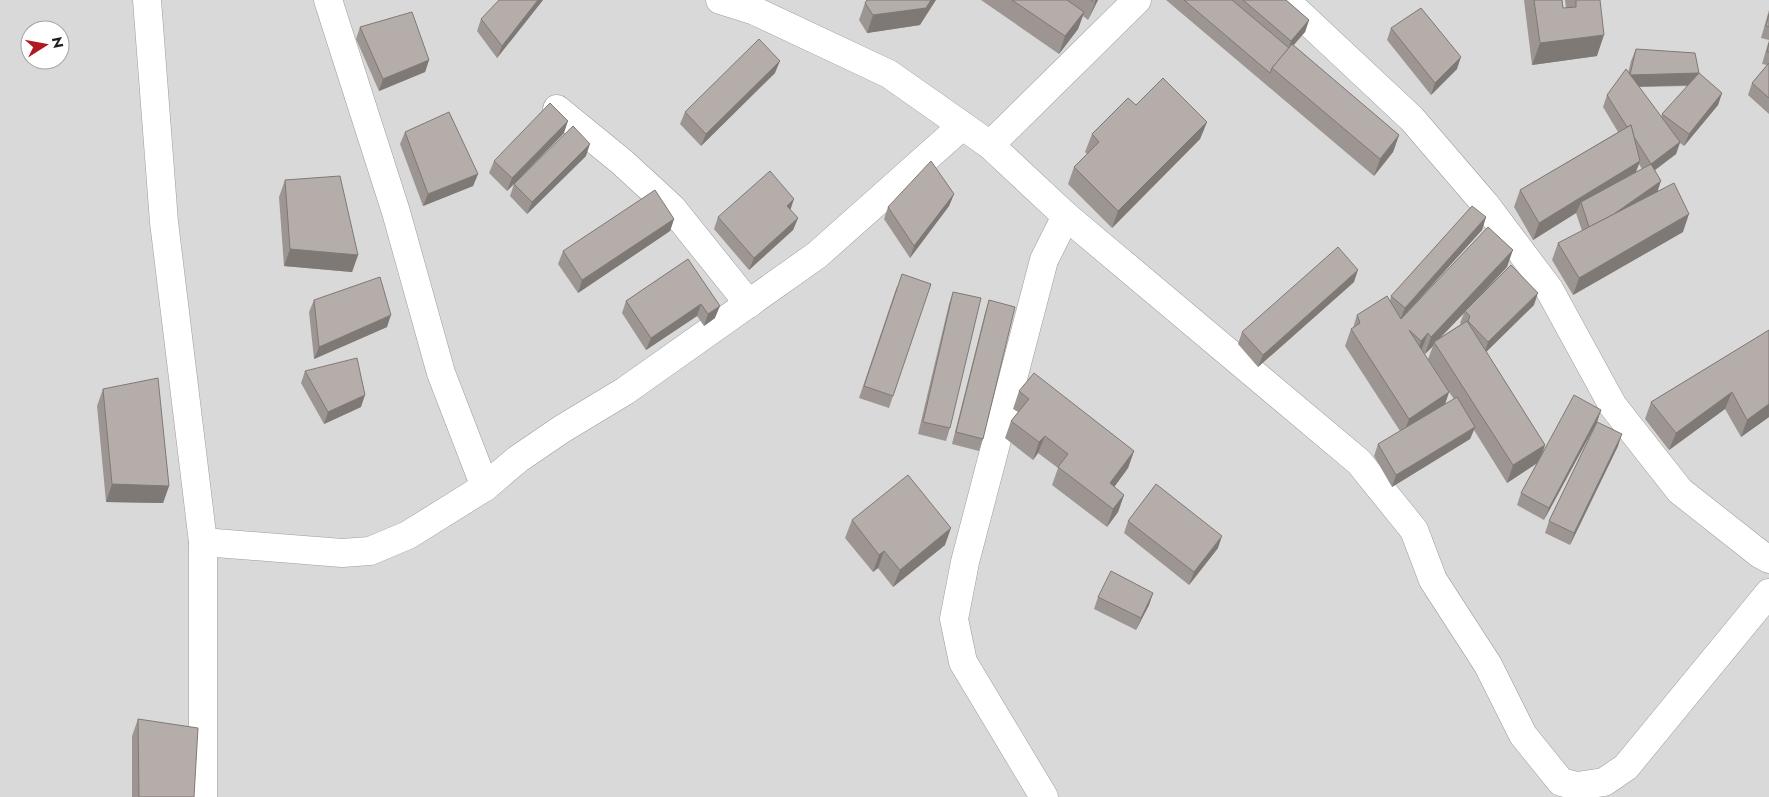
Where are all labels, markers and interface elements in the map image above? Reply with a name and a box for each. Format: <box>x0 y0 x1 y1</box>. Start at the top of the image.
north arrow <box>20 20 70 70</box>
text: N <box>47 35 69 50</box>

